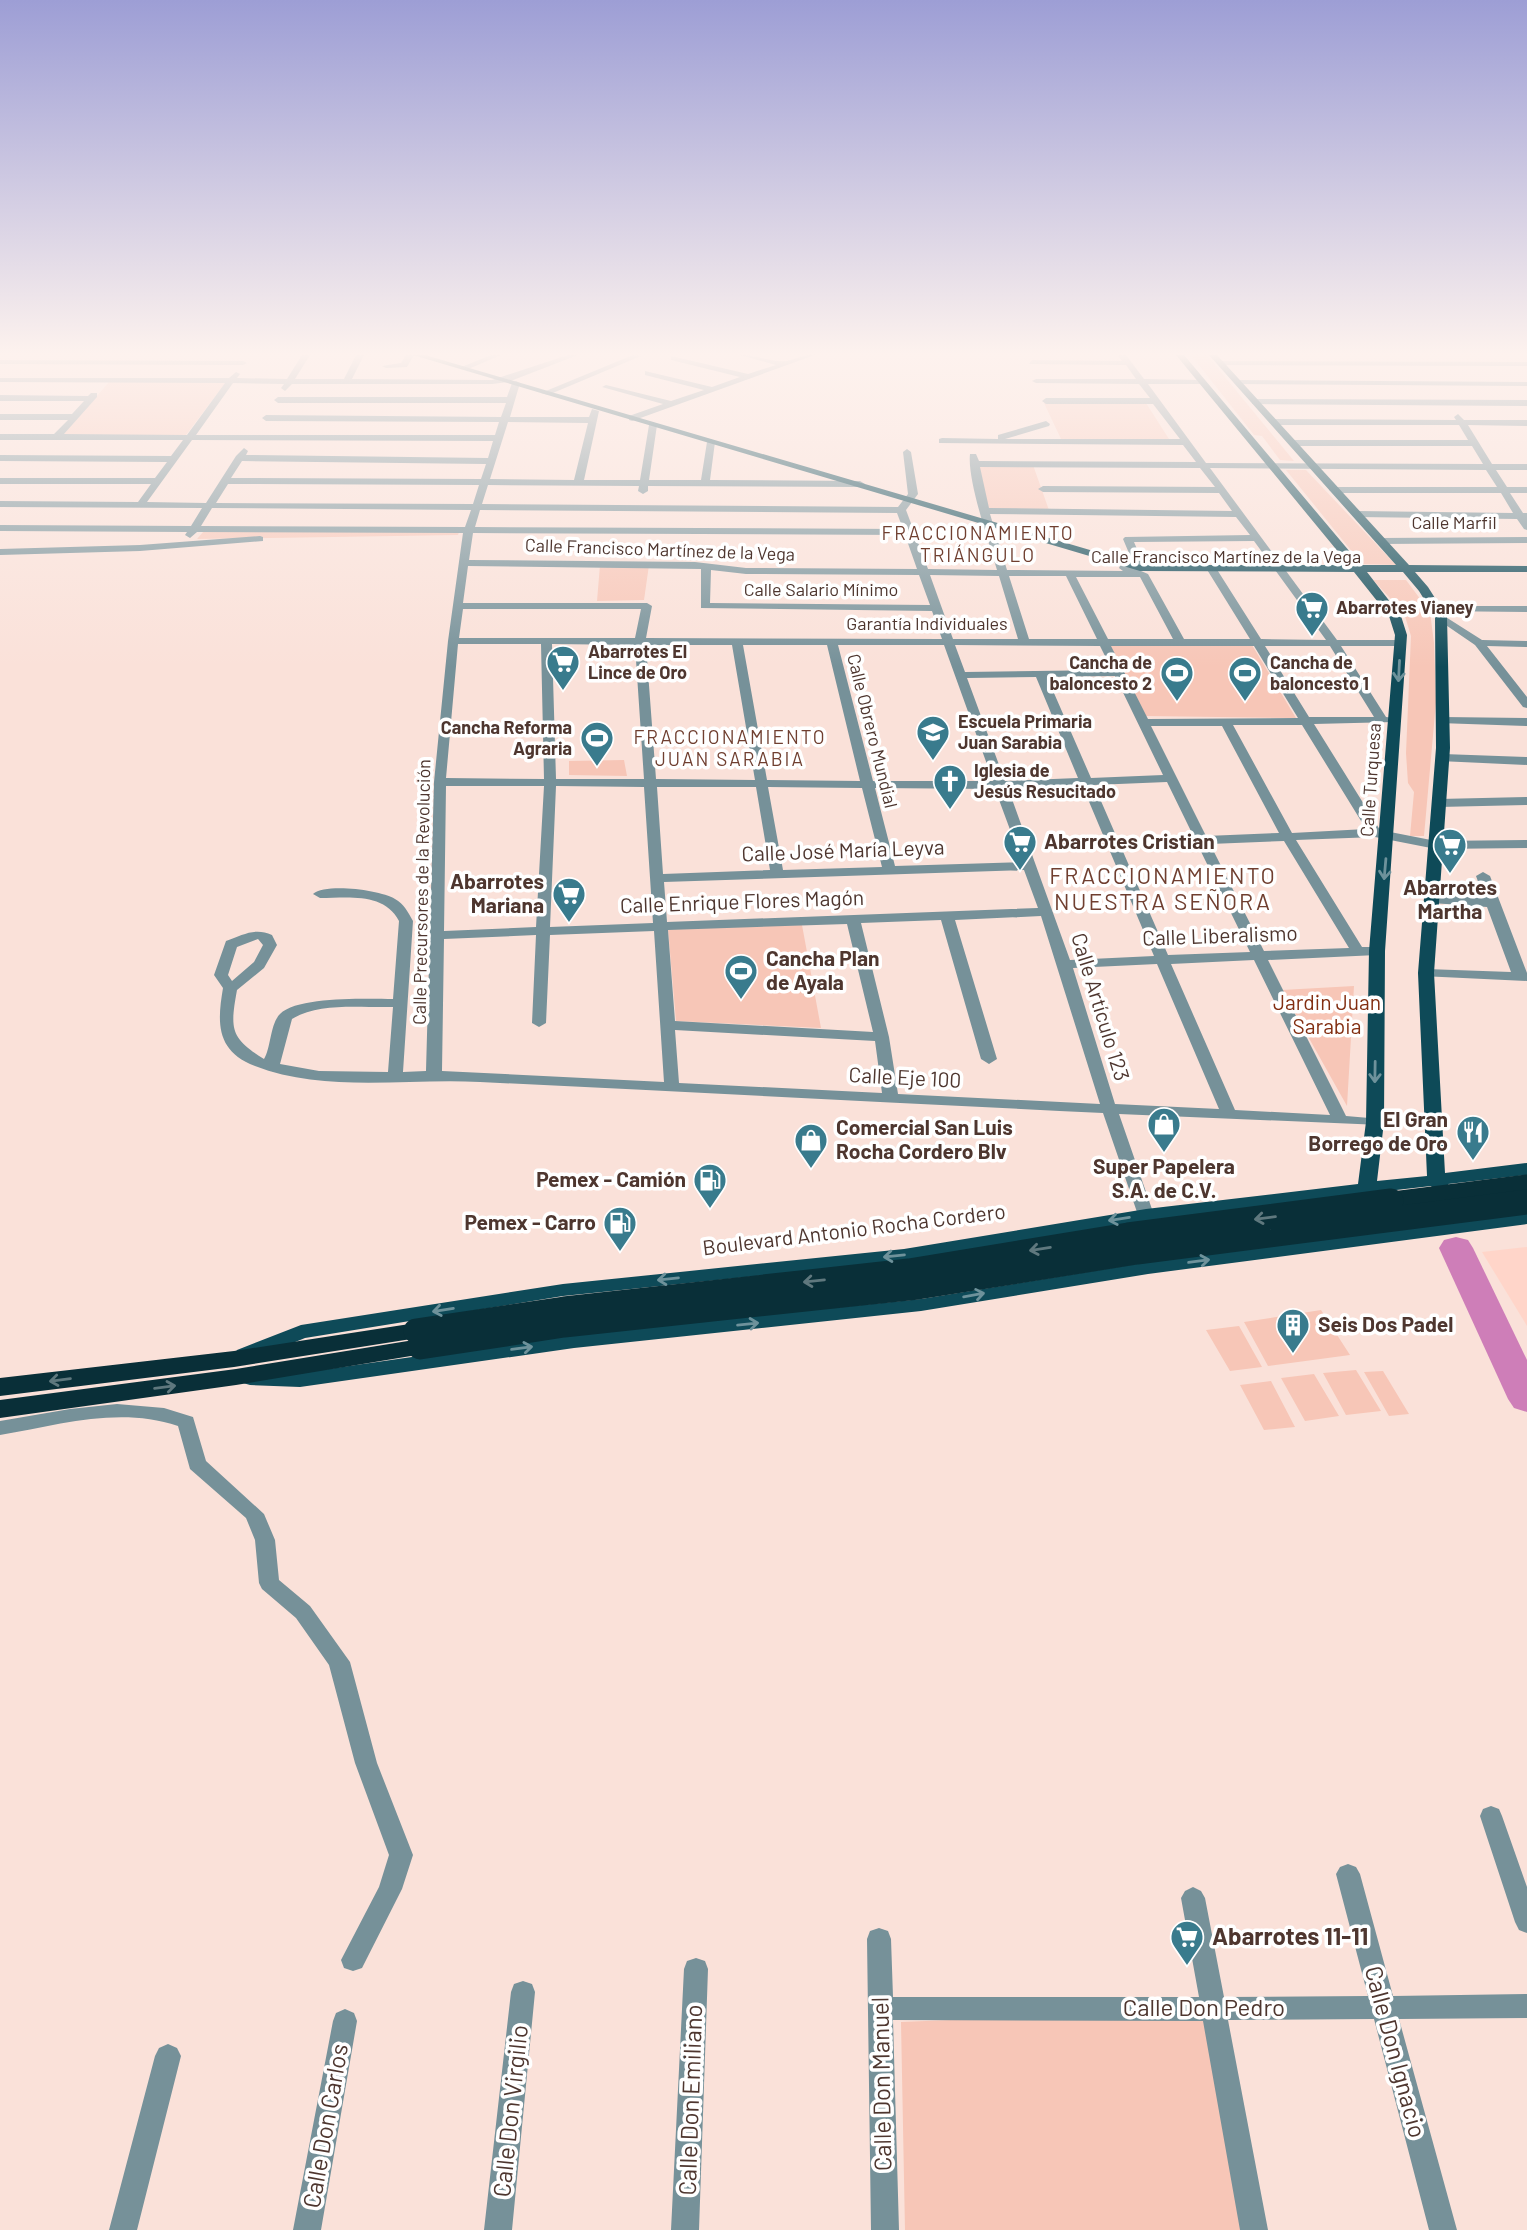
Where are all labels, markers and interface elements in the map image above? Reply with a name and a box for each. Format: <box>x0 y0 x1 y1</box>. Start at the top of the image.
street label: Calle Marfil <box>1411 511 1497 533</box>
district label: FRACCIONAMIENTO TRIÁNGULO <box>881 521 1075 566</box>
street label: Calle Francisco Martínez de la Vega <box>525 533 795 565</box>
street label: Calle Francisco Martínez de la Vega <box>1091 545 1361 567</box>
street label: Calle Salario Mínimo <box>744 578 898 600</box>
supermarket icon: Abarrotes Vianey <box>1293 589 1331 638</box>
place label: Abarrotes Vianey <box>1336 596 1474 618</box>
street label: Garantía Individuales <box>846 612 1008 634</box>
place label: Abarrotes El Lince de Oro <box>588 640 687 683</box>
supermarket icon: Abarrotes El Lince de Oro <box>544 643 582 692</box>
street label: Calle Obrero Mundial <box>843 651 903 810</box>
place label: Cancha de baloncesto 2 <box>1049 651 1152 694</box>
place label: Cancha de baloncesto 1 <box>1270 651 1369 694</box>
sports icon: Cancha de baloncesto 2 <box>1158 654 1196 703</box>
sports icon: Cancha de baloncesto 1 <box>1226 654 1264 703</box>
one-way arrow <box>1392 659 1405 682</box>
place label: Escuela Primaria Juan Sarabia <box>958 710 1092 753</box>
school or university icon: Escuela Primaria Juan Sarabia <box>914 713 952 762</box>
place label: Cancha Reforma Agraria <box>441 716 572 759</box>
sports icon: Cancha Reforma Agraria <box>578 719 616 768</box>
street label: Calle Turquesa <box>1355 722 1385 837</box>
district label: FRACCIONAMIENTO JUAN SARABIA <box>633 725 827 770</box>
street label: Calle Precursores de la Revolución <box>408 759 434 1025</box>
place label: Iglesia de Jesús Resucitado <box>974 759 1116 802</box>
church icon: Iglesia de Jesús Resucitado <box>931 762 969 811</box>
supermarket icon: Abarrotes Cristian <box>1001 823 1039 872</box>
supermarket icon: Abarrotes Martha <box>1431 826 1469 875</box>
place label: Abarrotes Cristian <box>1044 828 1215 853</box>
street label: Calle José María Leyva <box>741 833 945 866</box>
one-way arrow <box>1378 857 1391 879</box>
district label: FRACCIONAMIENTO NUESTRA SEÑORA <box>1049 861 1277 915</box>
place label: Abarrotes Mariana <box>450 868 544 917</box>
place label: Abarrotes Martha <box>1403 874 1497 923</box>
supermarket icon: Abarrotes Mariana <box>550 875 588 924</box>
street label: Calle Enrique Flores Magón <box>619 884 864 917</box>
street label: Calle Liberalismo <box>1142 919 1298 950</box>
street label: Calle Artículo 123 <box>1067 930 1136 1083</box>
place label: Cancha Plan de Ayala <box>766 945 880 994</box>
sports icon: Cancha Plan de Ayala <box>722 952 760 1001</box>
park label: Jardin Juan Sarabia <box>1273 989 1381 1038</box>
one-way arrow <box>1369 1060 1382 1083</box>
street label: Calle Eje 100 <box>848 1061 962 1092</box>
shop icon: Super Papelera S.A. de C.V. <box>1145 1105 1183 1154</box>
place label: El Gran Borrego de Oro <box>1308 1106 1448 1155</box>
restaurant icon: El Gran Borrego de Oro <box>1454 1113 1492 1162</box>
place label: Comercial San Luis Rocha Cordero Blv <box>836 1114 1013 1163</box>
shop icon: Comercial San Luis Rocha Cordero Blv <box>792 1121 830 1170</box>
place label: Super Papelera S.A. de C.V. <box>1093 1153 1235 1202</box>
fuel station icon: Pemex - Camión <box>691 1161 729 1210</box>
place label: Pemex - Camión <box>536 1166 686 1191</box>
street label: Boulevard Antonio Rocha Cordero <box>701 1198 1007 1260</box>
fuel station icon: Pemex - Carro <box>601 1204 639 1253</box>
place label: Pemex - Carro <box>465 1209 596 1234</box>
one-way arrow <box>1254 1211 1277 1224</box>
one-way arrow <box>1108 1213 1131 1226</box>
one-way arrow <box>1029 1243 1052 1256</box>
one-way arrow <box>884 1249 906 1262</box>
one-way arrow <box>1187 1254 1210 1267</box>
one-way arrow <box>657 1273 680 1286</box>
one-way arrow <box>804 1275 826 1288</box>
one-way arrow <box>962 1288 985 1301</box>
one-way arrow <box>432 1304 455 1317</box>
building icon: Seis Dos Padel <box>1274 1306 1312 1355</box>
place label: Seis Dos Padel <box>1318 1311 1453 1336</box>
one-way arrow <box>736 1317 759 1330</box>
one-way arrow <box>510 1342 533 1355</box>
one-way arrow <box>49 1374 72 1387</box>
one-way arrow <box>153 1380 176 1393</box>
supermarket icon: Abarrotes 11-11 <box>1168 1918 1206 1967</box>
place label: Abarrotes 11-11 <box>1212 1921 1368 1950</box>
street label: Calle Don Ignacio <box>1360 1962 1433 2141</box>
street label: Calle Don Pedro <box>1123 1992 1285 2021</box>
street label: Calle Don Manuel <box>864 1997 897 2172</box>
street label: Calle Don Emiliano <box>672 2004 707 2196</box>
street label: Calle Don Virgilio <box>486 2023 533 2199</box>
street label: Calle Don Carlos <box>296 2041 353 2210</box>

